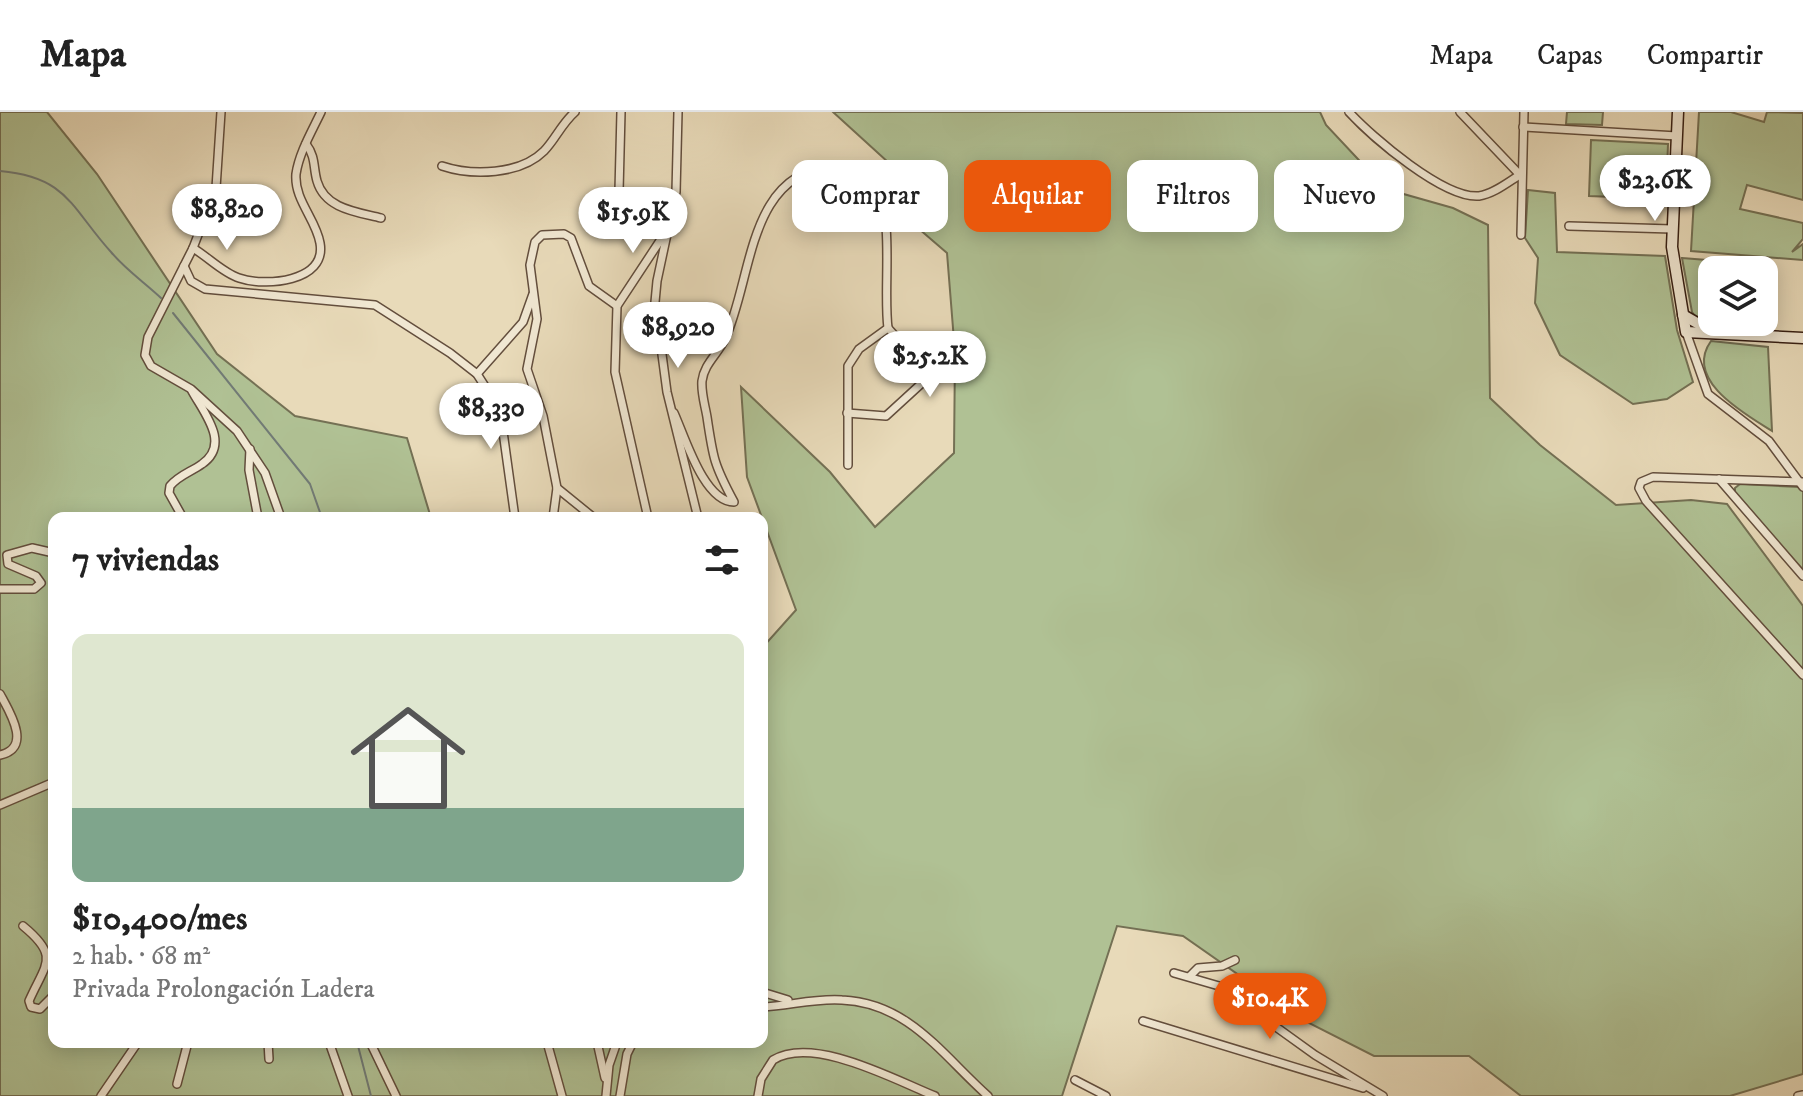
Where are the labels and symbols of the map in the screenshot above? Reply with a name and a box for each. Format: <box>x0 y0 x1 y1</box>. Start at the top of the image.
pin: $23.6K <box>1590 155 1720 223</box>
pin: $8,820 <box>162 184 292 252</box>
pin: $15.9K <box>568 187 698 255</box>
pin: $8,920 <box>613 302 743 370</box>
pin: $25.2K <box>865 331 995 399</box>
pin: $8,330 <box>426 383 556 451</box>
pin: $10.4K <box>1205 973 1335 1041</box>

